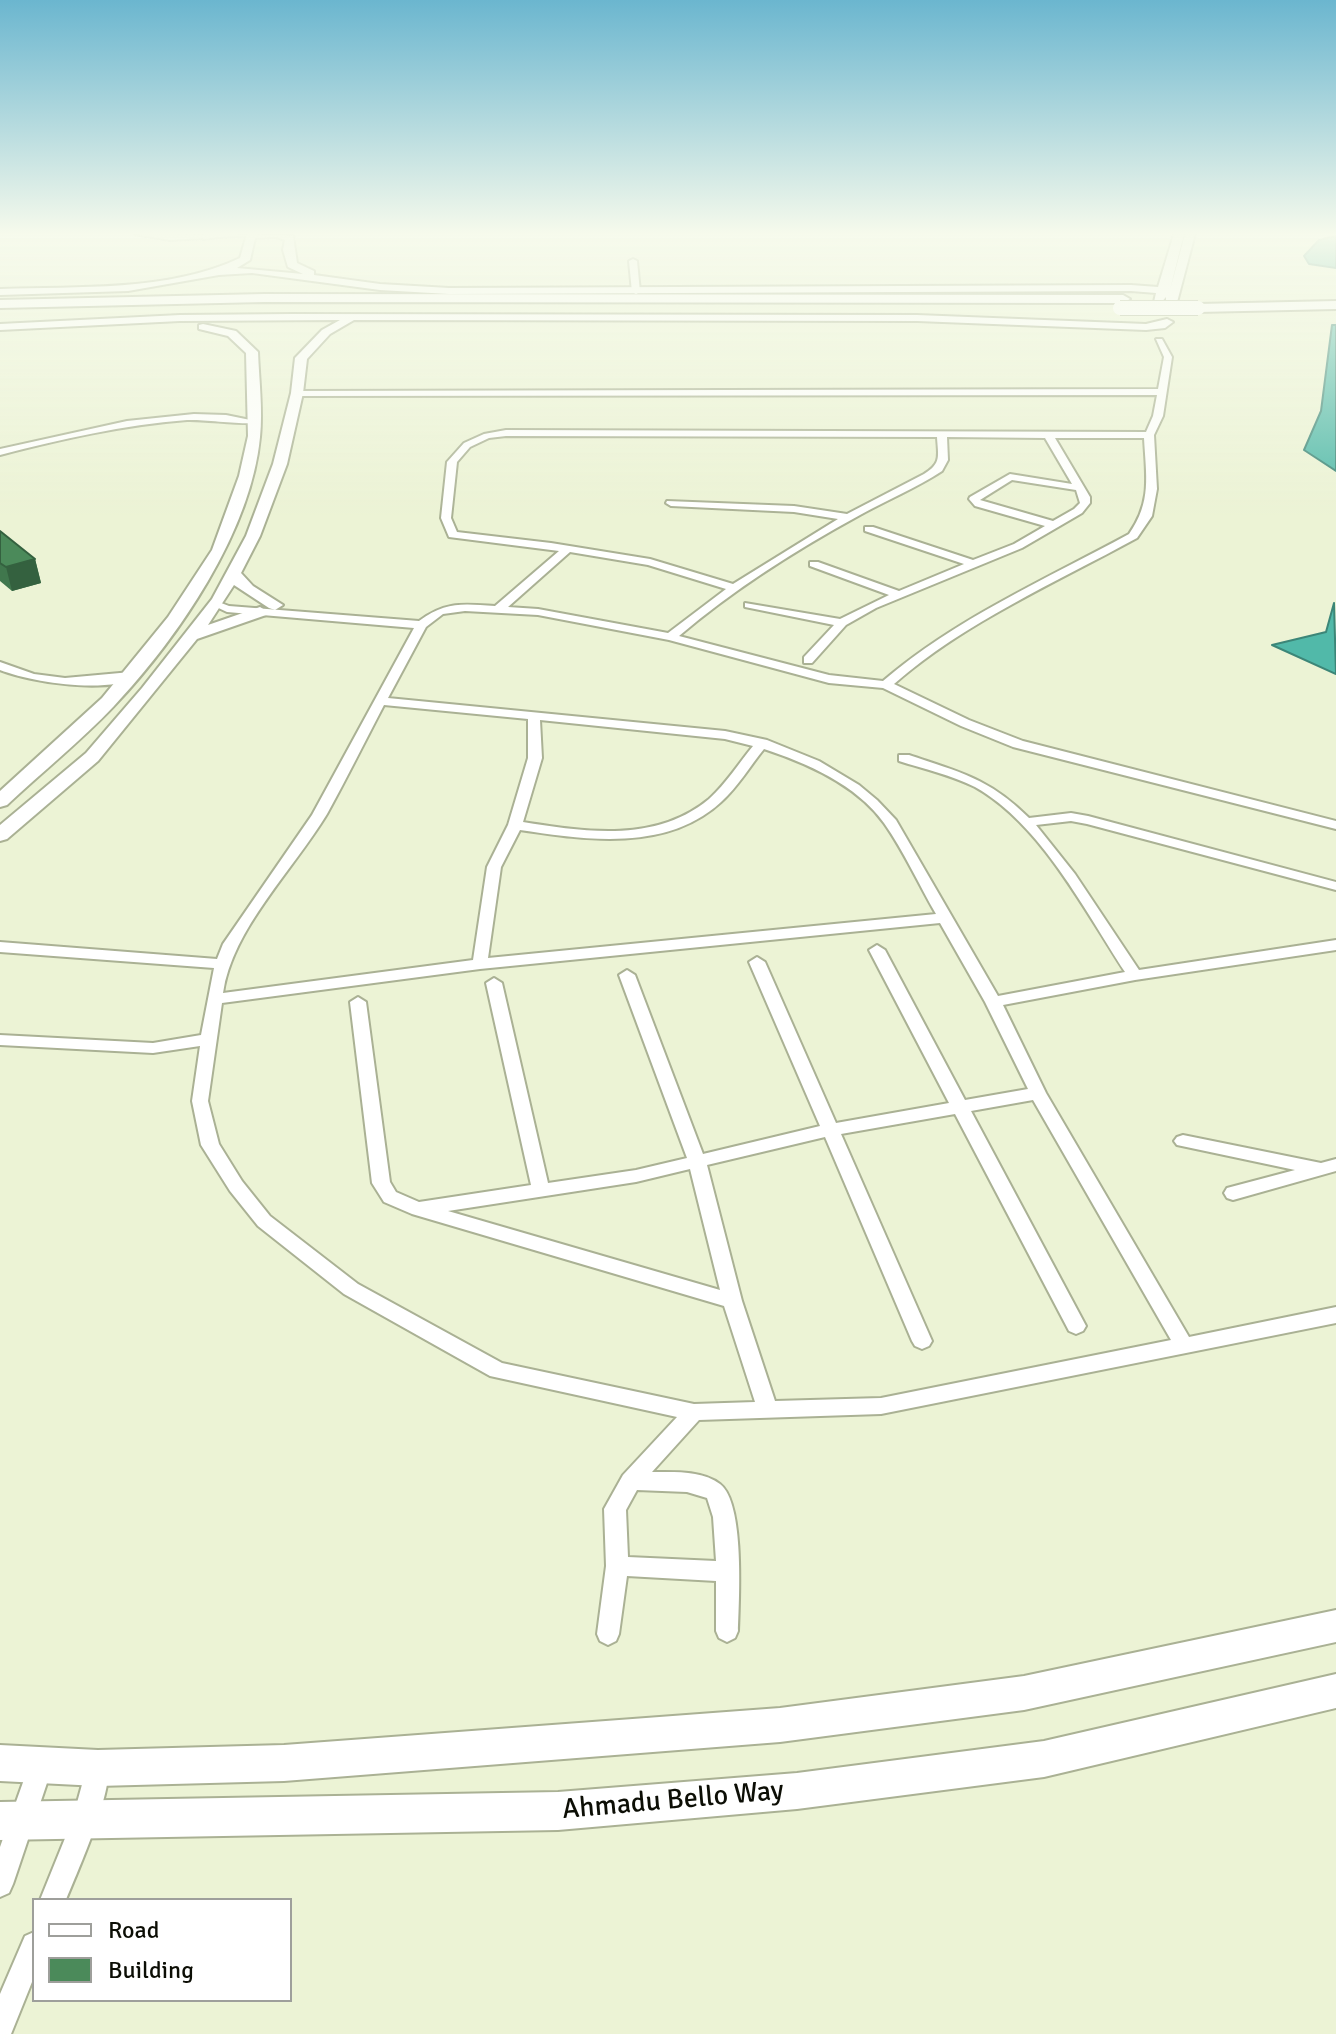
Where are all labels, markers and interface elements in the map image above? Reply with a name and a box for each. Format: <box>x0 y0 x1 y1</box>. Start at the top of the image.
street label: Ahmadu Bello Way <box>561 1775 785 1827</box>
legend <box>32 1898 292 2002</box>
text: Road <box>108 1915 159 1945</box>
text: Building <box>108 1955 194 1985</box>

